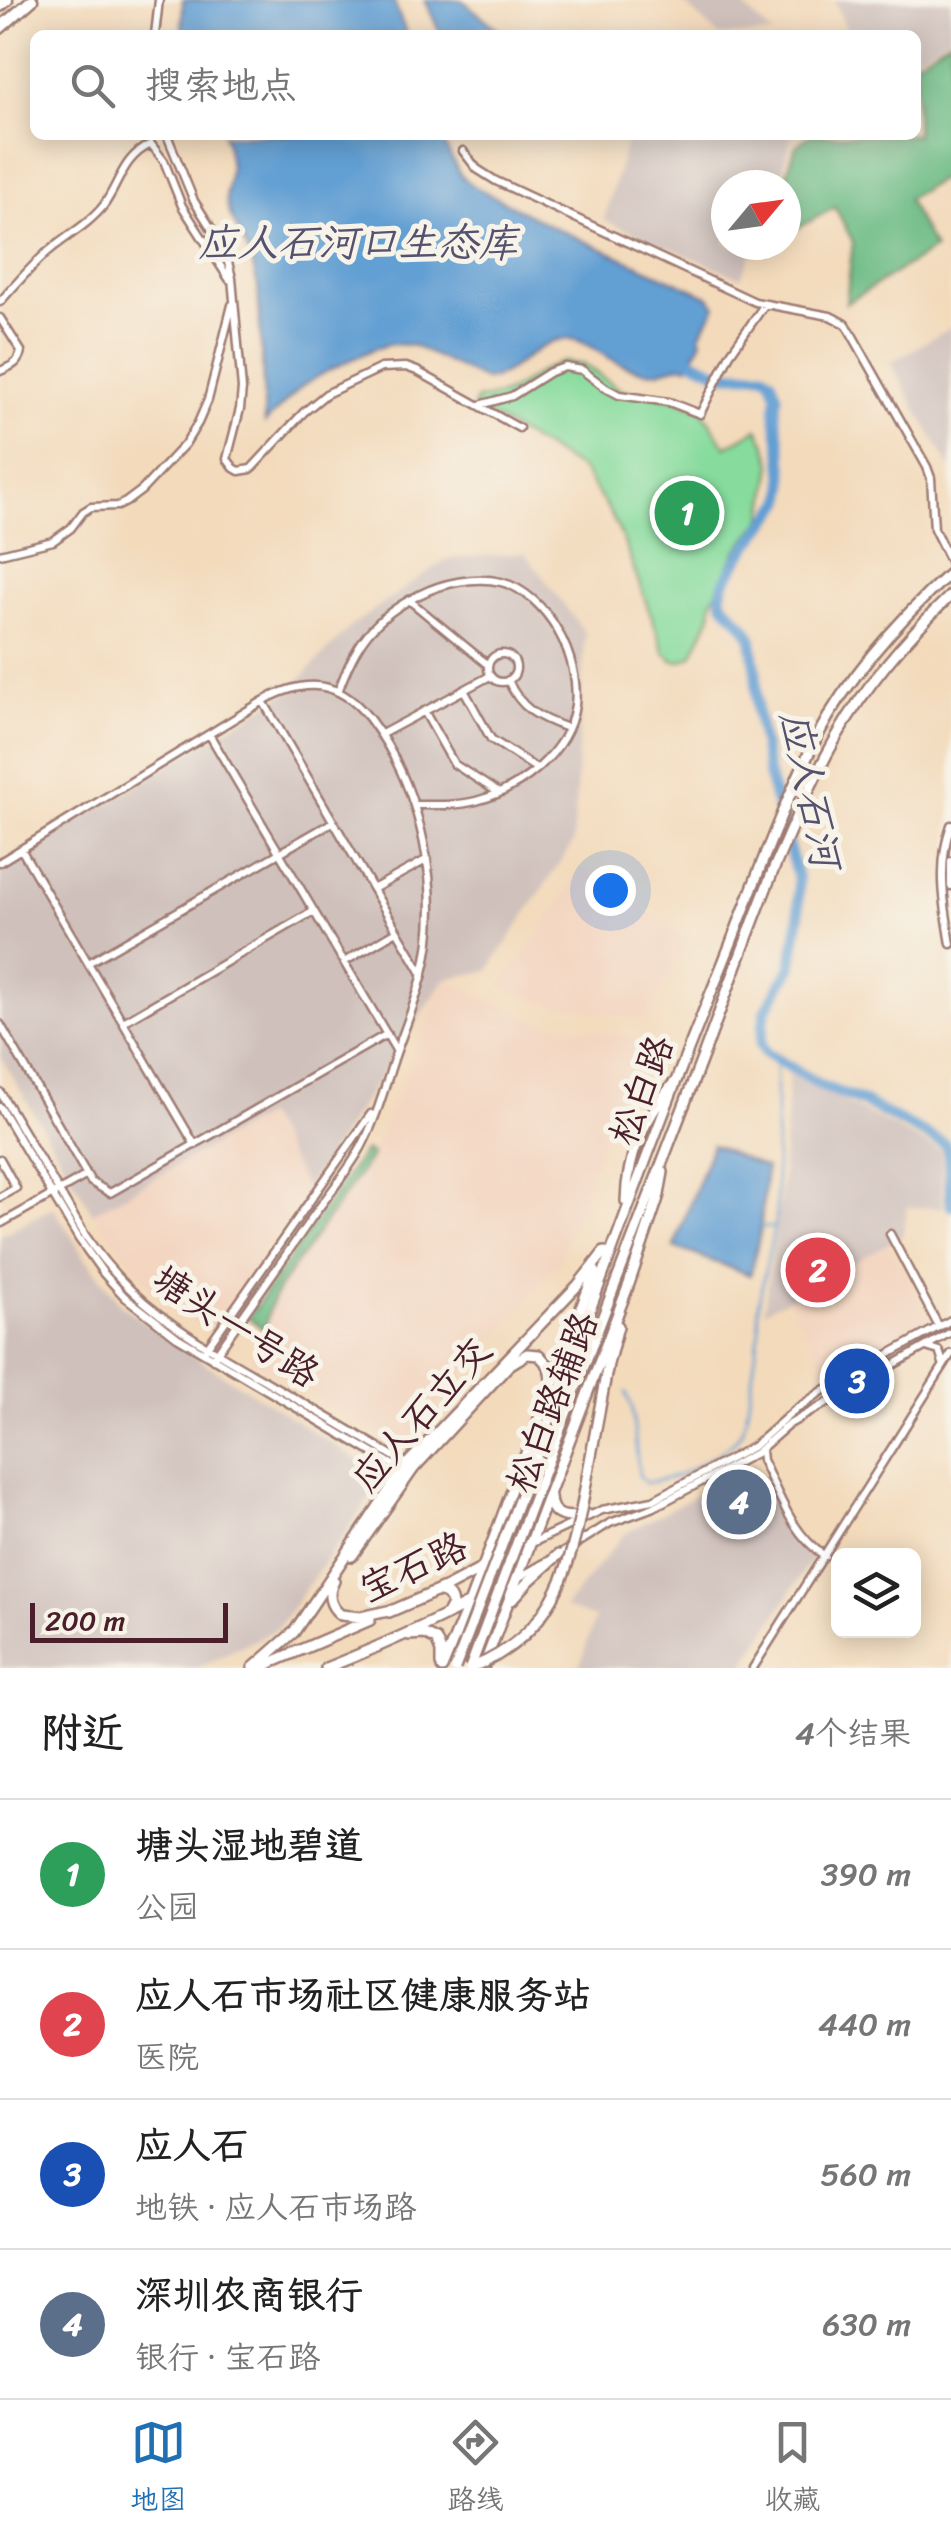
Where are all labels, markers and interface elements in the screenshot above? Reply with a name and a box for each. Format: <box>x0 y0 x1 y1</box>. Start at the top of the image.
search box <box>30 30 921 140</box>
text: 搜索地点 <box>145 52 297 119</box>
icon: search <box>65 58 120 113</box>
north arrow <box>711 170 801 260</box>
water label: 应人石河口生态库 <box>198 207 521 278</box>
pin: 1 <box>654 476 720 550</box>
water label: 应人石河 <box>759 703 863 881</box>
your location <box>585 865 636 916</box>
street label: 松白路 <box>590 1025 693 1155</box>
pin: 2 <box>786 1232 850 1308</box>
street label: 塘头一号路 <box>138 1247 334 1406</box>
street label: 松白路辅路 <box>487 1301 618 1503</box>
street label: 应人石立交 <box>334 1321 509 1508</box>
pin: 3 <box>824 1344 890 1418</box>
pin: 4 <box>706 1464 772 1540</box>
street label: 宝石路 <box>347 1513 479 1622</box>
map controls <box>831 1548 921 1638</box>
button: layers <box>831 1548 921 1638</box>
text: 200 m <box>45 1596 125 1645</box>
scale bar <box>30 1598 228 1642</box>
text: 附近 <box>40 1696 124 1770</box>
text: 4个结果 <box>795 1705 911 1762</box>
text: 塘头湿地碧道 <box>135 1812 363 1879</box>
text: 1 <box>66 1846 79 1903</box>
text: 390 m <box>821 1846 911 1903</box>
text: 公园 <box>135 1879 199 1936</box>
text: 应人石市场社区健康服务站 <box>135 1962 591 2029</box>
text: 2 <box>63 1996 82 2053</box>
text: 440 m <box>818 1996 911 2053</box>
text: 医院 <box>135 2029 199 2086</box>
text: 应人石 <box>135 2112 249 2179</box>
text: 3 <box>64 2146 81 2203</box>
text: 560 m <box>820 2146 911 2203</box>
text: 地铁 · 应人石市场路 <box>135 2179 416 2236</box>
text: 深圳农商银行 <box>135 2262 363 2329</box>
text: 4 <box>62 2296 83 2353</box>
text: 630 m <box>822 2296 911 2353</box>
text: 银行 · 宝石路 <box>135 2329 320 2386</box>
tab: 地图 <box>130 2415 187 2524</box>
tab: 路线 <box>447 2415 504 2524</box>
tab: 收藏 <box>764 2415 821 2524</box>

